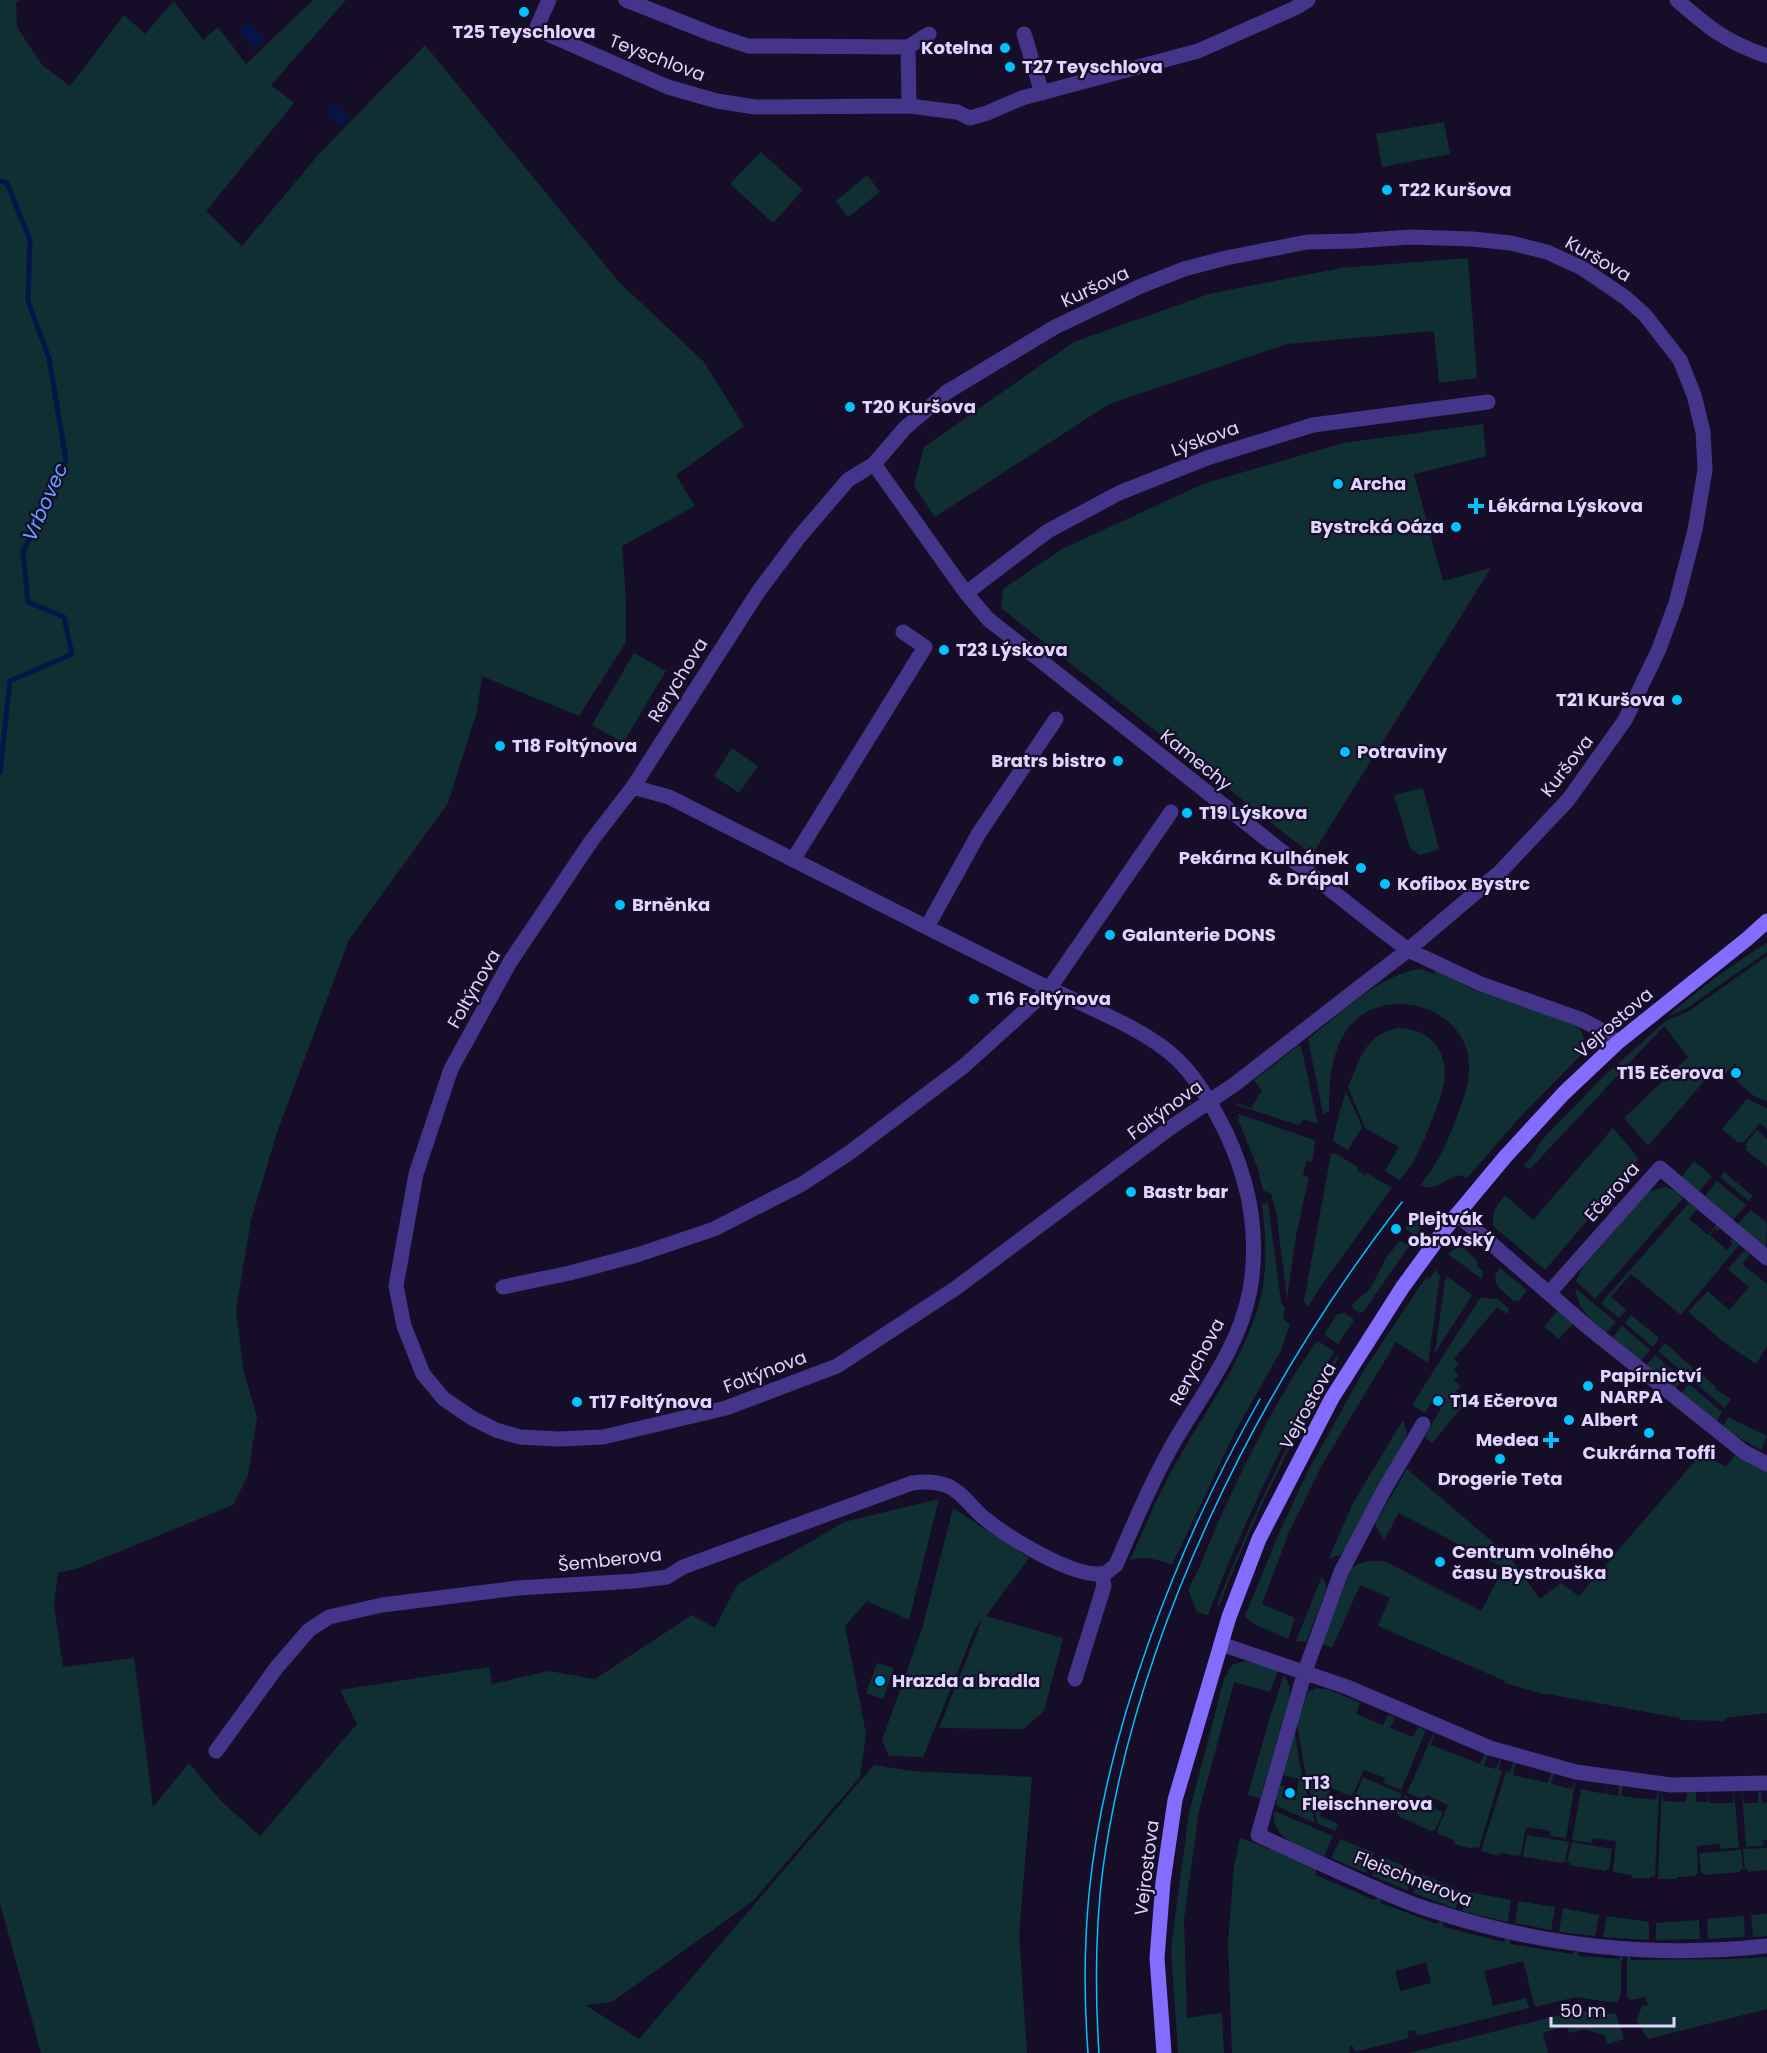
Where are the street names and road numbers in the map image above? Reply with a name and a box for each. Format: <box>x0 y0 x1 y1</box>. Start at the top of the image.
street label: Teyschlova <box>606 28 709 87</box>
street label: Kuršova <box>1561 230 1636 287</box>
street label: Kuršova <box>1057 260 1133 313</box>
street label: Lýskova <box>1167 415 1242 462</box>
street label: Rerychova <box>642 633 713 727</box>
street label: Kamechy <box>1155 723 1237 796</box>
street label: Kuršova <box>1535 730 1599 802</box>
street label: Foltýnova <box>441 945 506 1033</box>
street label: Vejrostova <box>1569 982 1658 1063</box>
street label: Foltýnova <box>1122 1074 1207 1145</box>
street label: Ečerova <box>1578 1157 1645 1227</box>
street label: Rerychova <box>1163 1314 1230 1410</box>
street label: Foltýnova <box>720 1344 810 1399</box>
street label: Vejrostova <box>1273 1358 1342 1454</box>
street label: Šemberova <box>557 1542 663 1577</box>
street label: Vejrostova <box>1128 1819 1165 1917</box>
street label: Fleischnerova <box>1351 1845 1476 1912</box>

